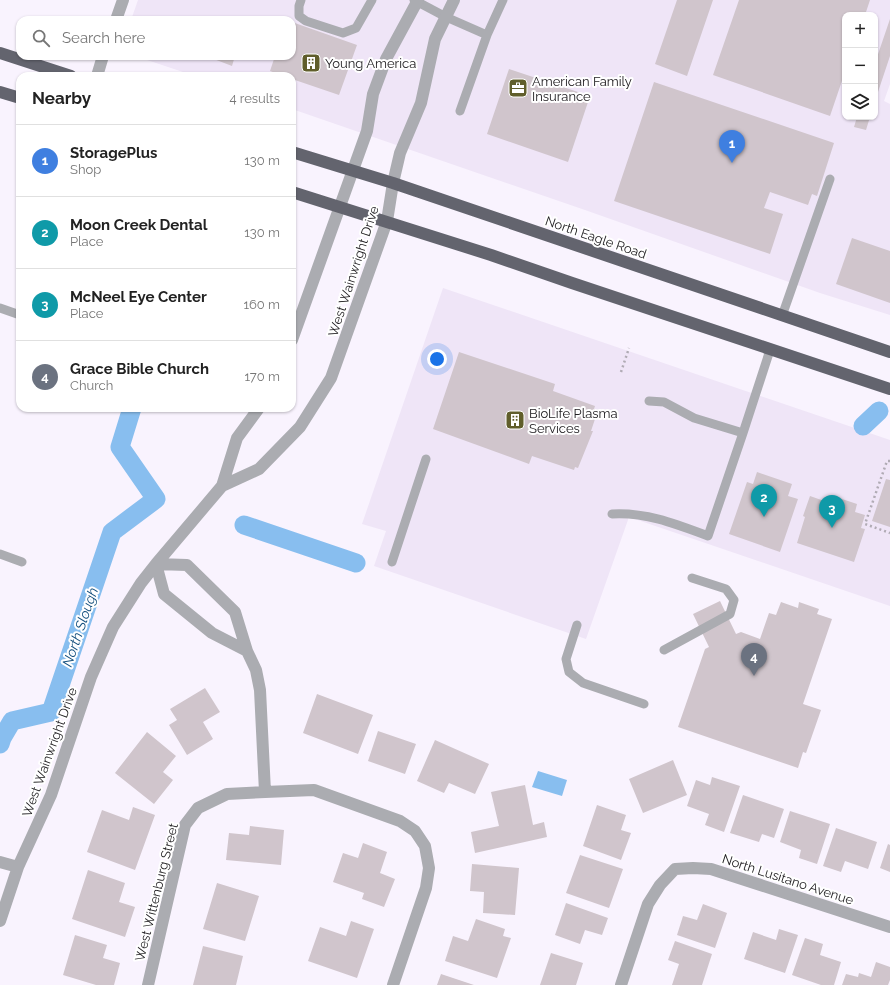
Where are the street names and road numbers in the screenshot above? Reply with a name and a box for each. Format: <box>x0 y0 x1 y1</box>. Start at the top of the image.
street label: West Wainwright Drive <box>325 204 382 338</box>
street label: North Eagle Road <box>543 213 648 262</box>
street label: West Wainwright Drive <box>19 685 80 819</box>
street label: West Wittenburg Street <box>132 821 181 963</box>
street label: North Lusitano Avenue <box>720 851 856 908</box>

